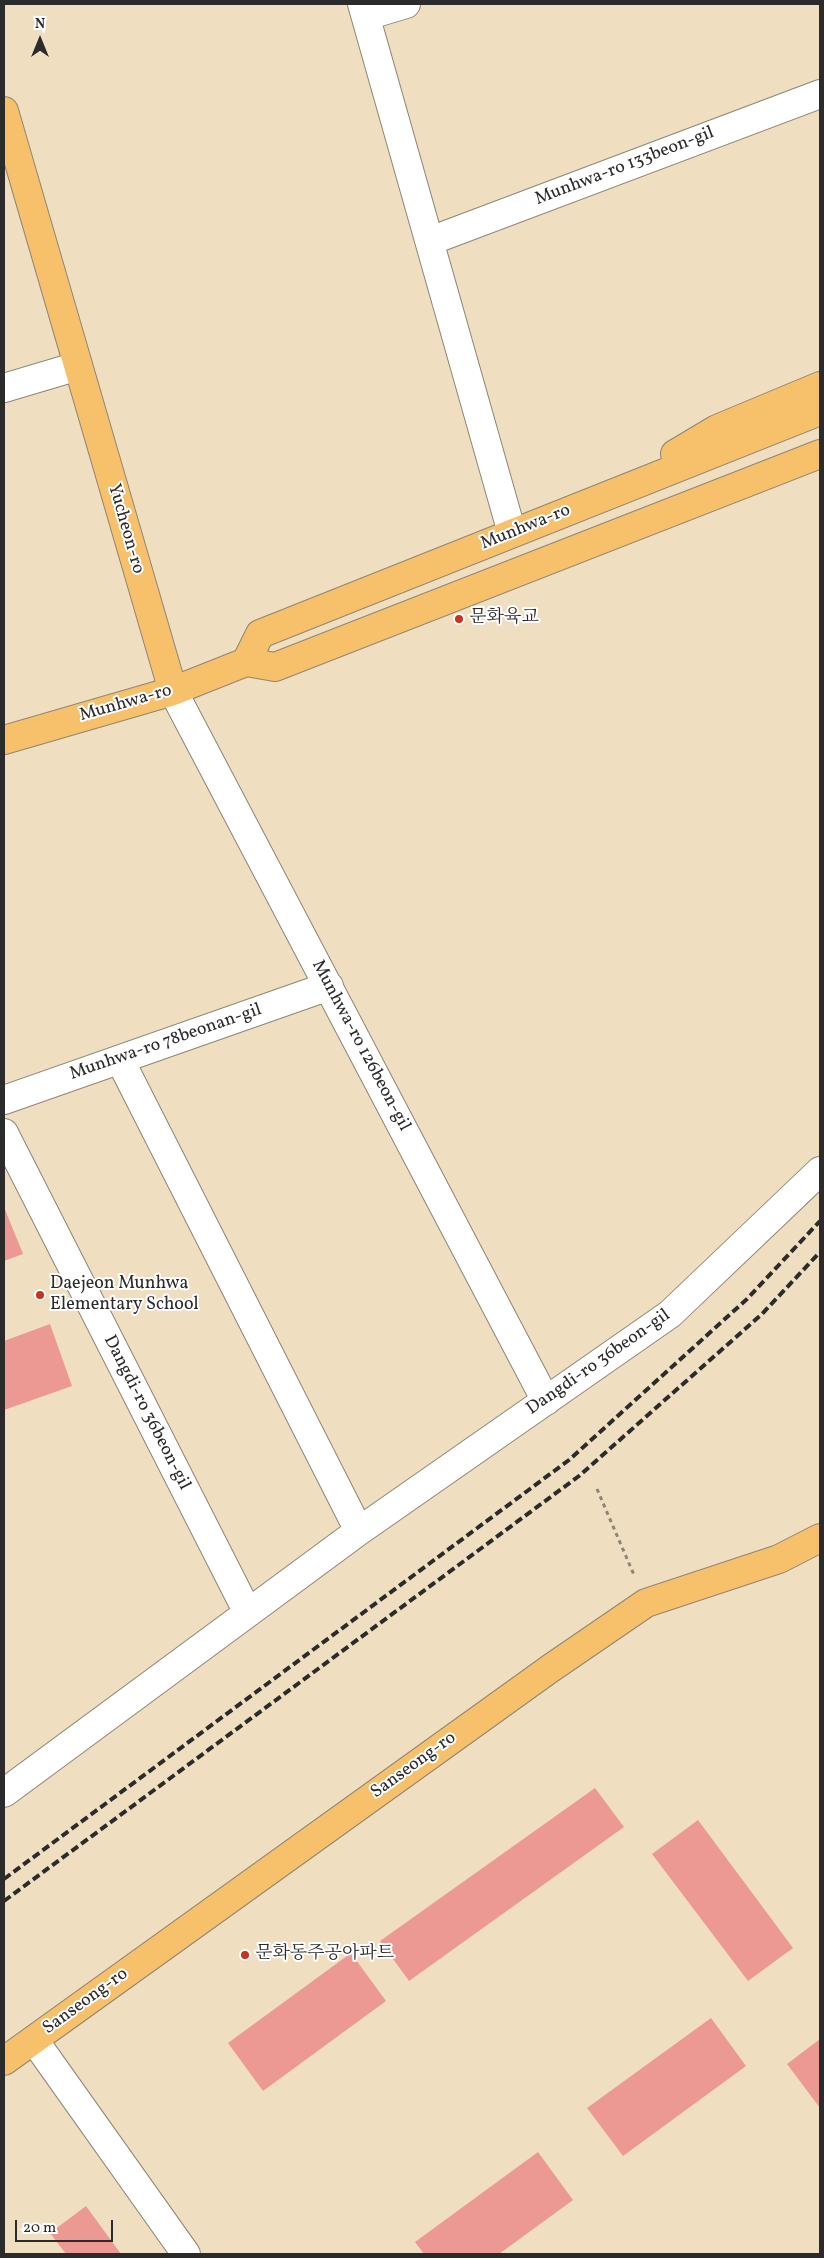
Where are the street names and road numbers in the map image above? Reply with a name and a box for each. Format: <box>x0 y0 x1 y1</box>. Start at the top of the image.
street label: Munhwa-ro 133beon-gil <box>532 123 718 211</box>
street label: Yucheon-ro <box>102 482 148 576</box>
street label: Munhwa-ro <box>478 500 574 556</box>
street label: Munhwa-ro <box>77 681 175 727</box>
street label: Munhwa-ro 126beon-gil <box>306 957 414 1135</box>
street label: Munhwa-ro 78beonan-gil <box>67 1000 265 1086</box>
street label: Dangdi-ro 36beon-gil <box>523 1305 675 1421</box>
street label: Dangdi-ro 36beon-gil <box>98 1332 194 1494</box>
street label: Sanseong-ro <box>367 1728 461 1804</box>
street label: Sanseong-ro <box>39 1964 133 2040</box>

